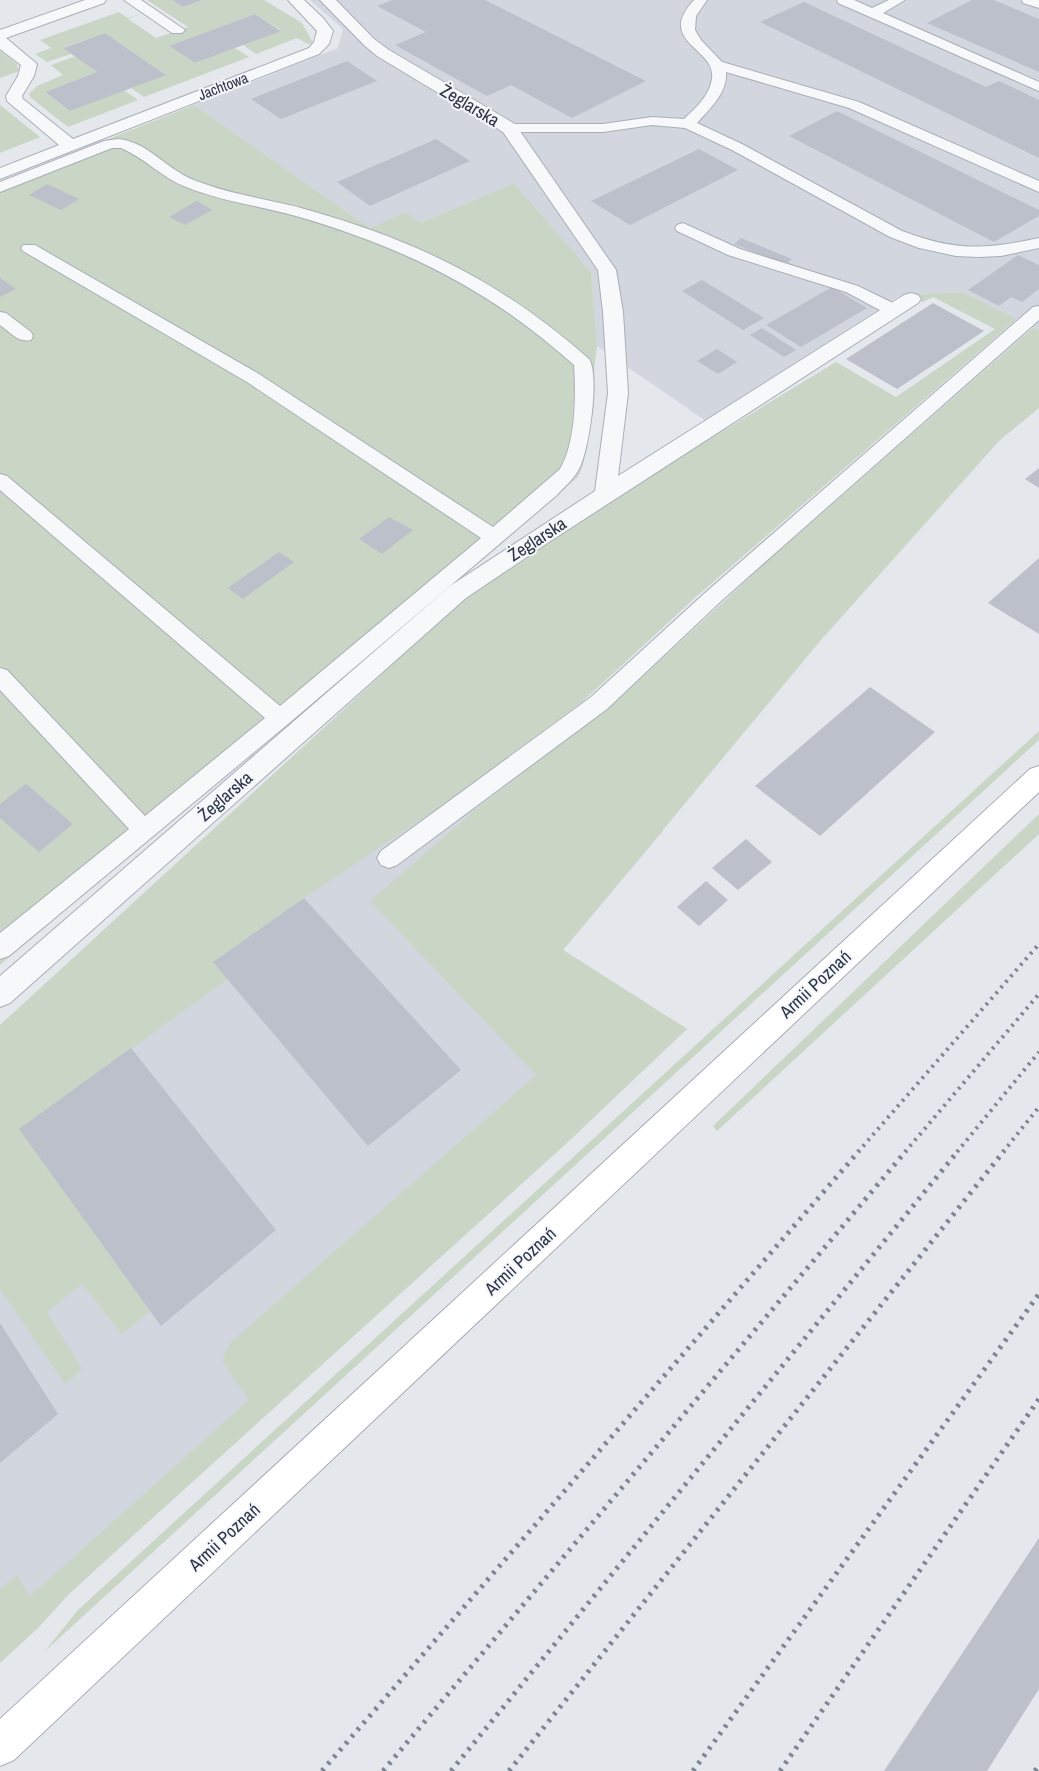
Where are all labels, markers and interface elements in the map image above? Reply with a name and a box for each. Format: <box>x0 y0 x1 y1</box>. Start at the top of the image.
street label: Jachtowa <box>195 67 251 105</box>
street label: Żeglarska <box>436 78 504 132</box>
street label: Żeglarska <box>503 511 571 567</box>
street label: Żeglarska <box>192 765 258 827</box>
street label: Armii Poznań <box>773 944 856 1024</box>
street label: Armii Poznań <box>478 1221 561 1301</box>
street label: Armii Poznań <box>182 1497 265 1577</box>

